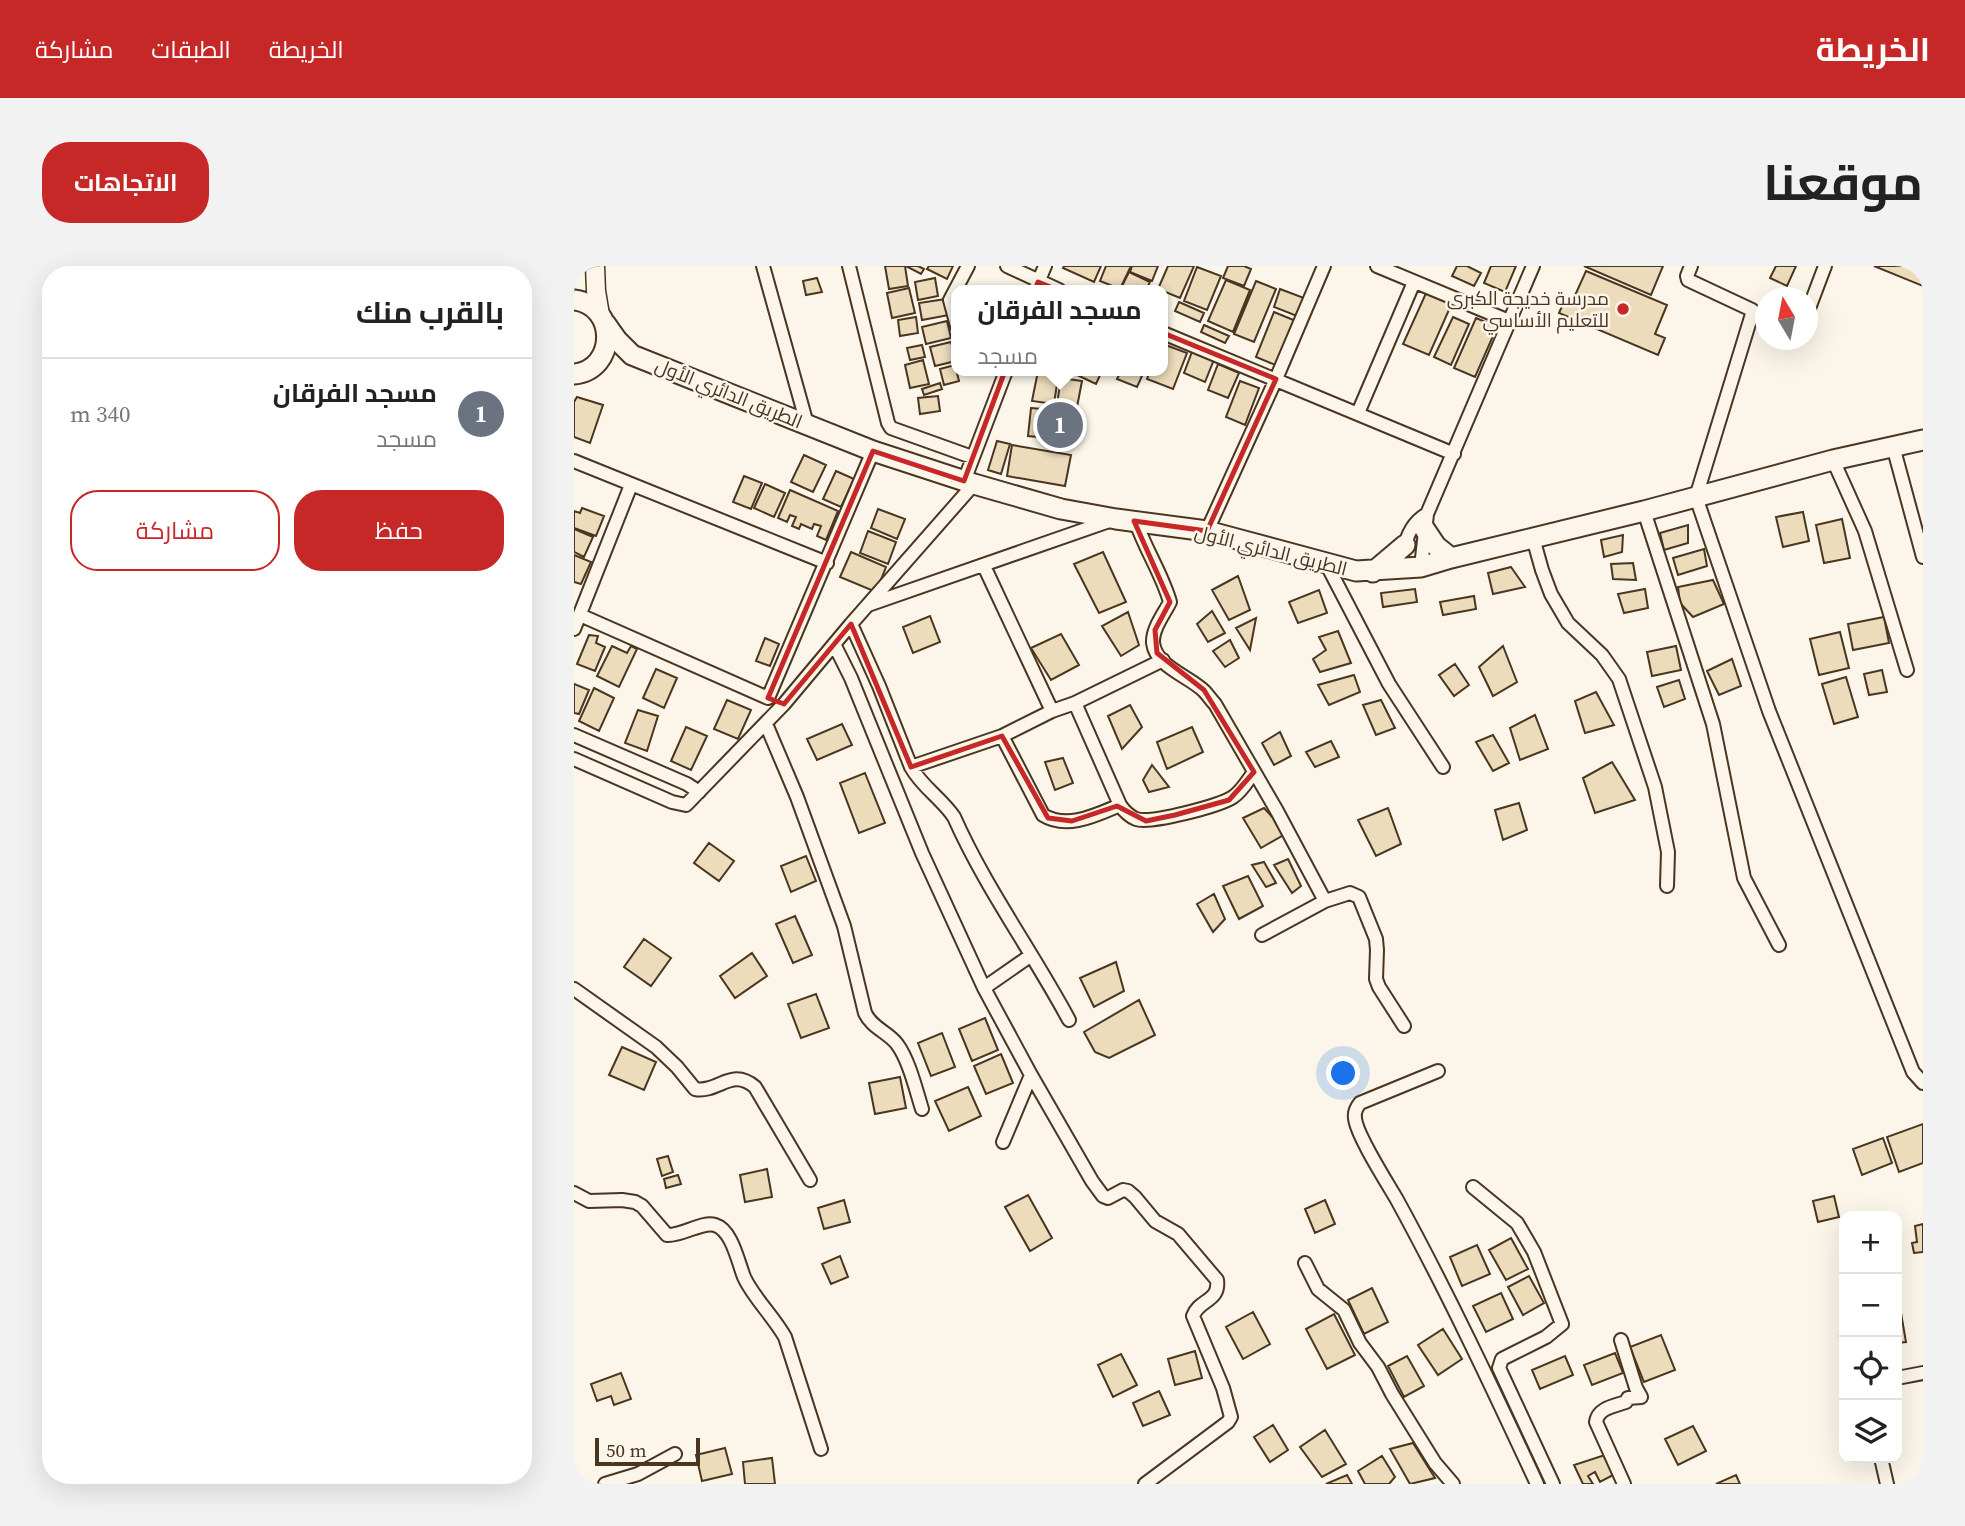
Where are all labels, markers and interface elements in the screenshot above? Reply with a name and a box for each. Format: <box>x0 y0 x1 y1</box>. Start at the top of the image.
text: الخريطة <box>1816 27 1930 72</box>
text: مشاركة <box>35 33 113 66</box>
text: الطبقات <box>151 33 231 66</box>
text: الخريطة <box>269 33 344 66</box>
button: الاتجاهات <box>42 142 209 223</box>
text: موقعنا <box>1763 149 1923 216</box>
popup <box>951 285 1168 376</box>
place label: مدرسة خديجة الكبرى للتعليم الأساسي <box>1447 285 1609 335</box>
north arrow <box>1755 287 1818 350</box>
text: بالقرب منك <box>356 292 504 333</box>
text: مسجد الفرقان <box>977 292 1142 328</box>
marker: مدرسة خديجة الكبرى للتعليم الأساسي <box>1615 301 1631 317</box>
text: مسجد <box>977 340 1038 372</box>
street label: الطريق الدائري الأول <box>651 352 806 436</box>
text: مسجد الفرقان <box>273 375 437 411</box>
text: 340 m <box>70 398 131 430</box>
text: 1 <box>475 398 487 430</box>
pin: 1 <box>1037 399 1083 451</box>
text: مسجد <box>376 423 437 455</box>
button: مشاركة <box>70 490 280 571</box>
button: حفظ <box>294 490 504 571</box>
street label: الطريق الدائري الأول <box>1191 518 1350 583</box>
your location <box>1326 1056 1360 1090</box>
map controls <box>1839 1211 1902 1463</box>
button: + <box>1839 1211 1902 1274</box>
button: − <box>1839 1274 1902 1337</box>
button: locate <box>1839 1337 1902 1400</box>
button: layers <box>1839 1400 1902 1463</box>
scale bar <box>595 1435 700 1467</box>
text: 50 m <box>606 1437 647 1463</box>

